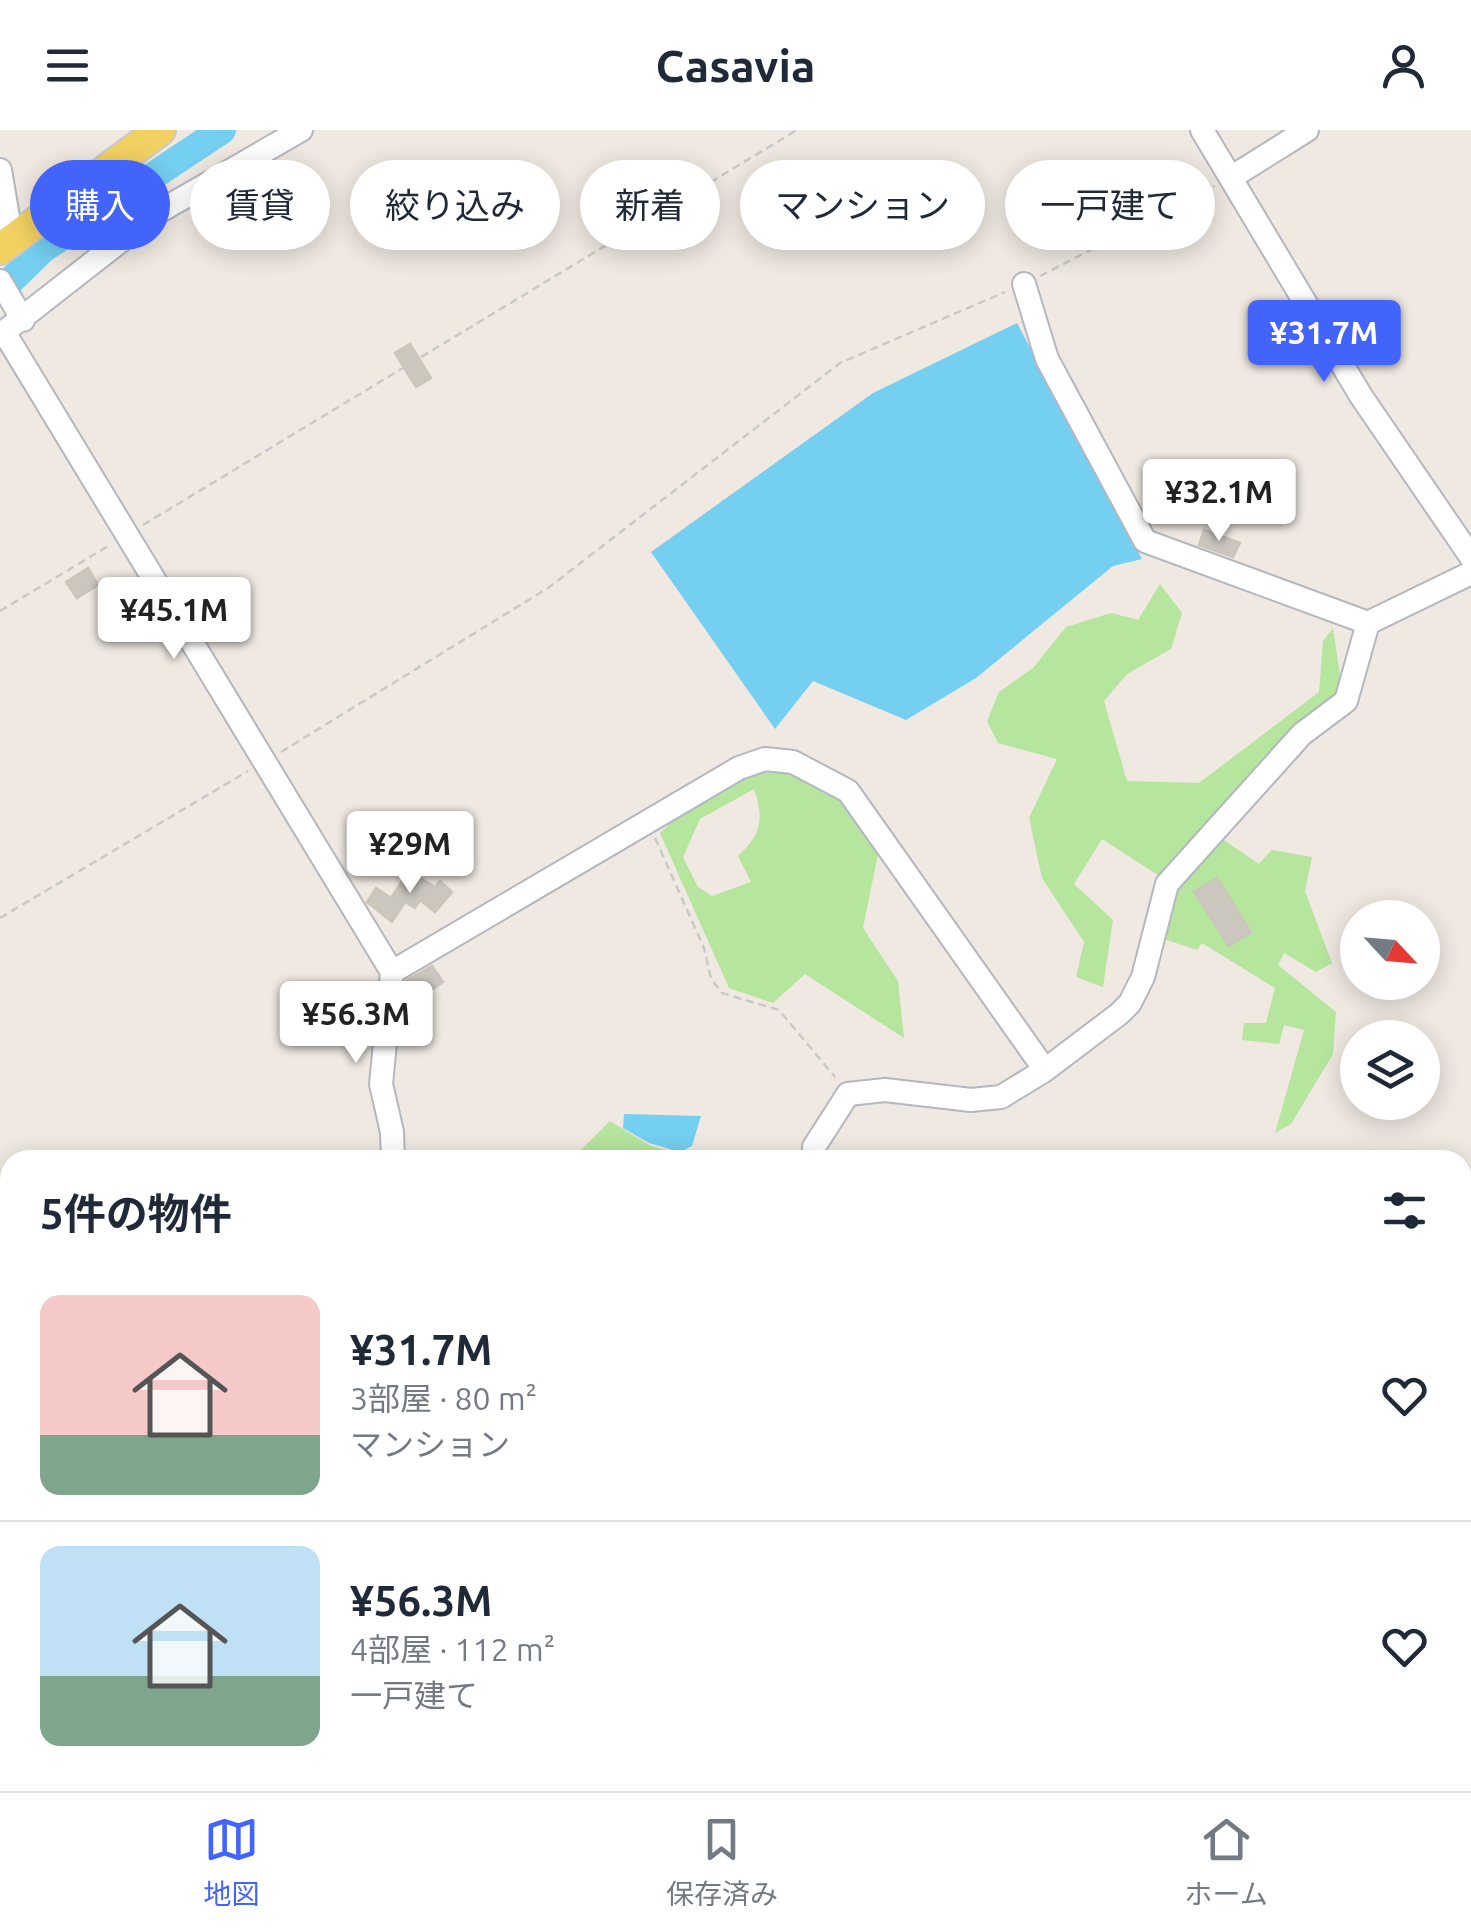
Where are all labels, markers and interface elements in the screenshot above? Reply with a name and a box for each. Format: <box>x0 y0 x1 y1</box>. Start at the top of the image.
icon: menu <box>40 38 95 93</box>
icon: person <box>1376 38 1431 93</box>
text: Casavia <box>656 40 815 91</box>
chip: 購入 <box>30 160 170 250</box>
chip: 賃貸 <box>190 160 330 250</box>
chip: 絞り込み <box>350 160 560 250</box>
chip: 新着 <box>580 160 720 250</box>
chip: マンション <box>740 160 985 250</box>
chip: 一戸建て <box>1005 160 1215 250</box>
pin: ¥31.7M <box>1243 300 1405 385</box>
text: ¥31.7M <box>1270 314 1378 350</box>
pin: ¥32.1M <box>1138 459 1300 544</box>
text: ¥32.1M <box>1165 473 1273 509</box>
pin: ¥45.1M <box>93 577 255 662</box>
text: ¥45.1M <box>120 591 228 627</box>
pin: ¥29M <box>351 811 469 896</box>
text: ¥29M <box>369 825 451 861</box>
north arrow <box>1340 900 1440 1000</box>
map controls <box>1340 900 1440 1120</box>
pin: ¥56.3M <box>275 981 437 1066</box>
text: ¥56.3M <box>302 995 410 1031</box>
button: layers <box>1340 1020 1440 1120</box>
icon: filters <box>1377 1183 1432 1238</box>
text: 5件の物件 <box>40 1190 232 1237</box>
text: ¥31.7M <box>350 1326 492 1373</box>
icon: home <box>120 1335 240 1455</box>
icon: heart <box>1377 1368 1432 1423</box>
text: 3部屋 · 80 m² <box>350 1380 537 1416</box>
text: マンション <box>350 1426 510 1462</box>
text: ¥56.3M <box>350 1577 492 1624</box>
icon: home <box>120 1586 240 1706</box>
icon: heart <box>1377 1619 1432 1674</box>
text: 4部屋 · 112 m² <box>350 1631 555 1667</box>
text: 一戸建て <box>350 1677 478 1713</box>
tab: 地図 <box>203 1812 259 1912</box>
tab: 保存済み <box>666 1812 778 1912</box>
tab: ホーム <box>1185 1812 1268 1912</box>

